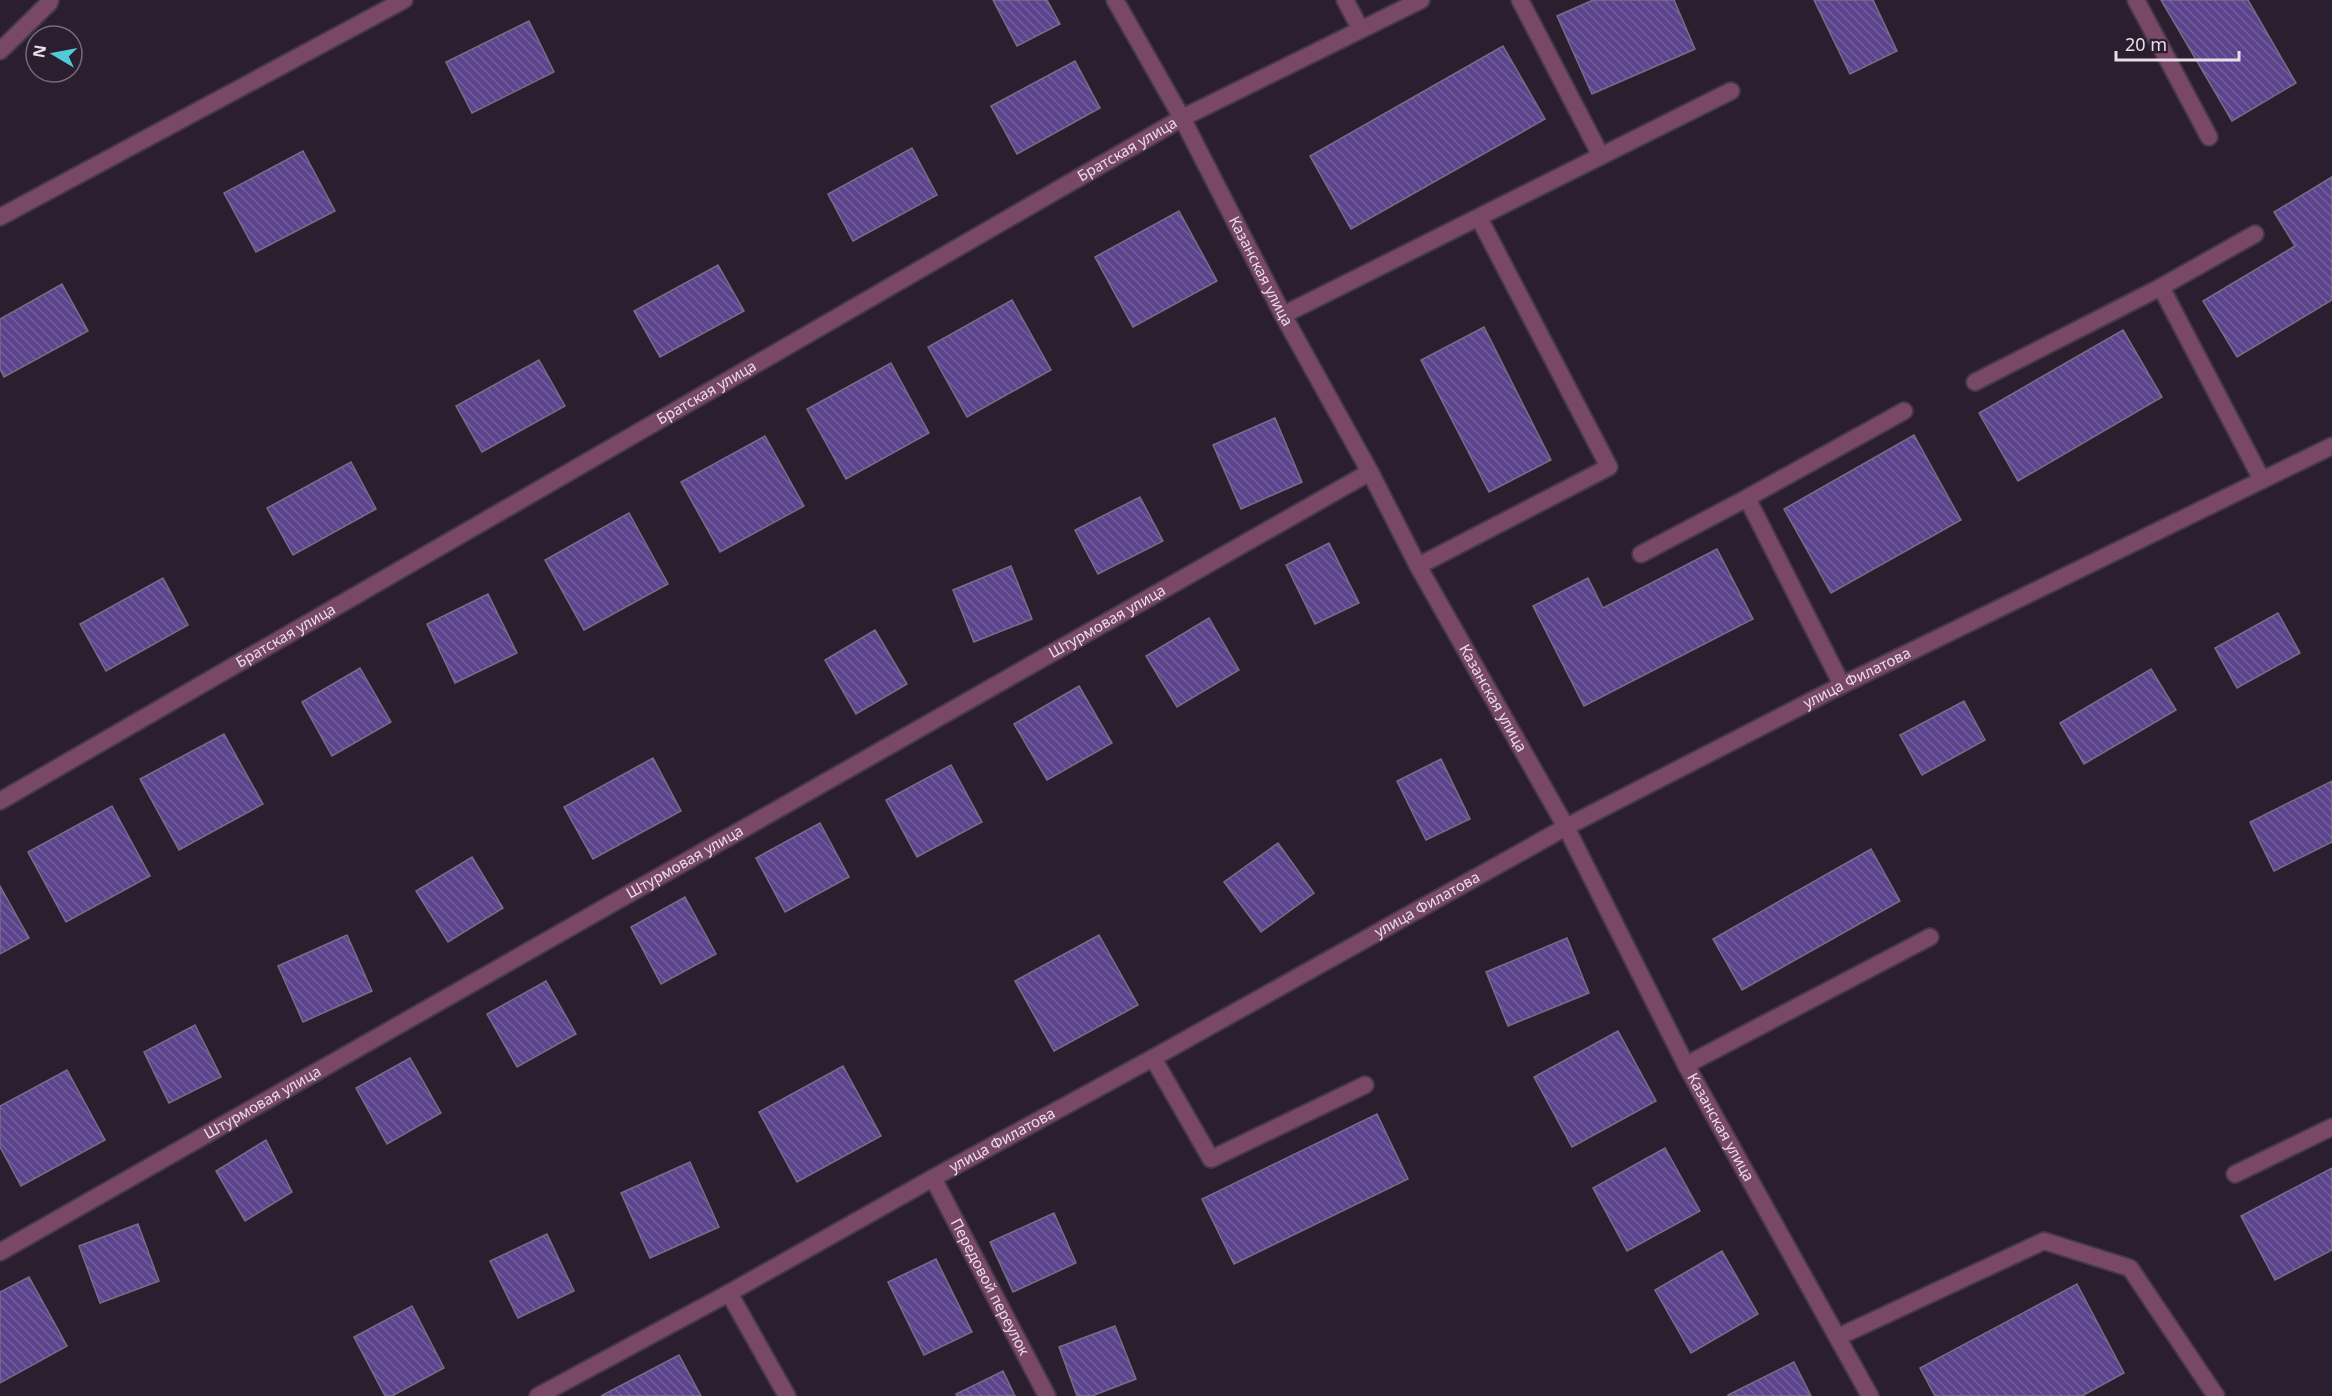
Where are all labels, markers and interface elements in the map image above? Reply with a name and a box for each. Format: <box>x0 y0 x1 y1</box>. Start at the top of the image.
north arrow <box>24 24 84 84</box>
scale bar <box>2116 24 2239 62</box>
text: 20 m <box>2125 32 2167 56</box>
text: N <box>27 43 51 60</box>
street label: Братская улица <box>1073 112 1180 185</box>
street label: Казанская улица <box>1225 212 1298 329</box>
street label: Братская улица <box>653 355 759 429</box>
street label: Штурмовая улица <box>1044 580 1169 662</box>
street label: Братская улица <box>232 598 339 672</box>
street label: Казанская улица <box>1455 640 1532 755</box>
street label: улица Филатова <box>1799 642 1914 712</box>
street label: Штурмовая улица <box>622 820 746 903</box>
street label: улица Филатова <box>1371 866 1483 941</box>
street label: Штурмовая улица <box>200 1060 324 1143</box>
street label: Казанская улица <box>1683 1069 1760 1185</box>
street label: улица Филатова <box>945 1102 1058 1176</box>
street label: Передовой переулок <box>947 1215 1035 1359</box>

